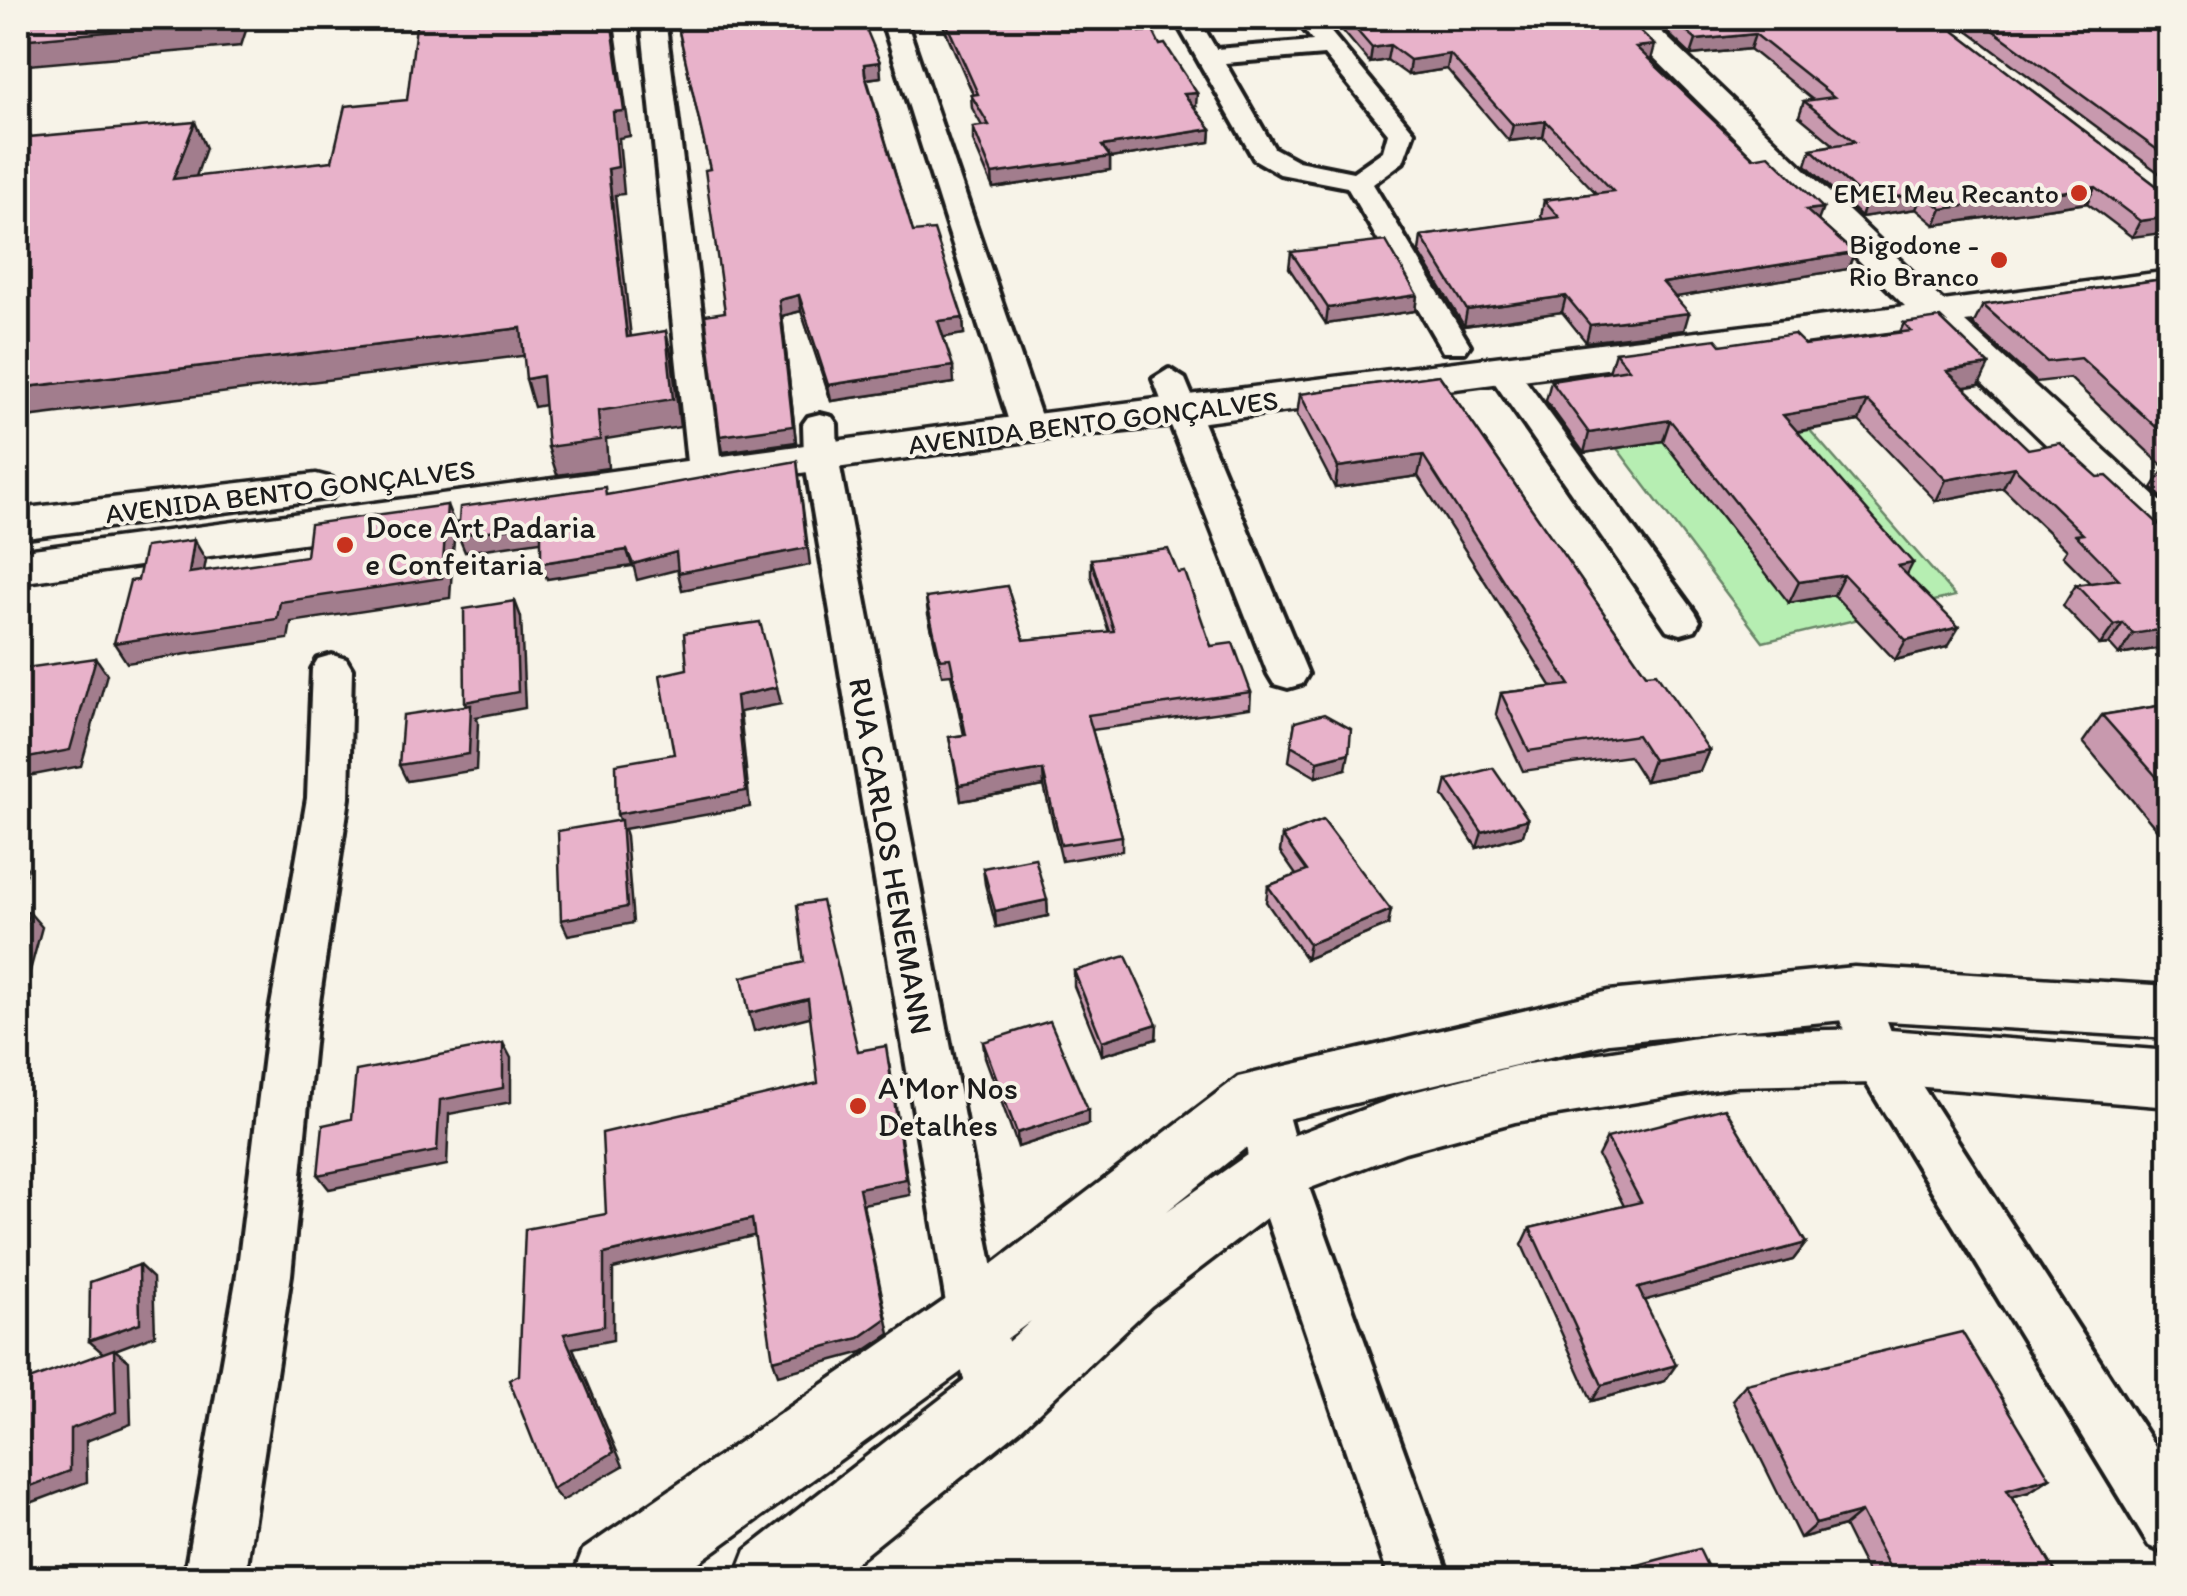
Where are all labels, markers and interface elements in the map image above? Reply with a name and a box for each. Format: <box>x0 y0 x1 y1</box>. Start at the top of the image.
place label: EMEI Meu Recanto <box>1833 176 2059 210</box>
marker: EMEI Meu Recanto <box>2068 182 2090 204</box>
place label: Bigodone - Rio Branco <box>1849 227 1979 293</box>
marker: Bigodone - Rio Branco <box>1988 249 2010 271</box>
street label: AVENIDA BENTO GONÇALVES <box>906 382 1280 462</box>
street label: AVENIDA BENTO GONÇALVES <box>103 451 477 531</box>
place label: Doce Art Padaria e Confeitaria <box>365 508 596 583</box>
marker: Doce Art Padaria e Confeitaria <box>334 534 356 556</box>
street label: RUA CARLOS HENEMANN <box>841 674 941 1038</box>
place label: A'Mor Nos Detalhes <box>878 1069 1018 1144</box>
marker: A'Mor Nos Detalhes <box>847 1095 869 1117</box>

